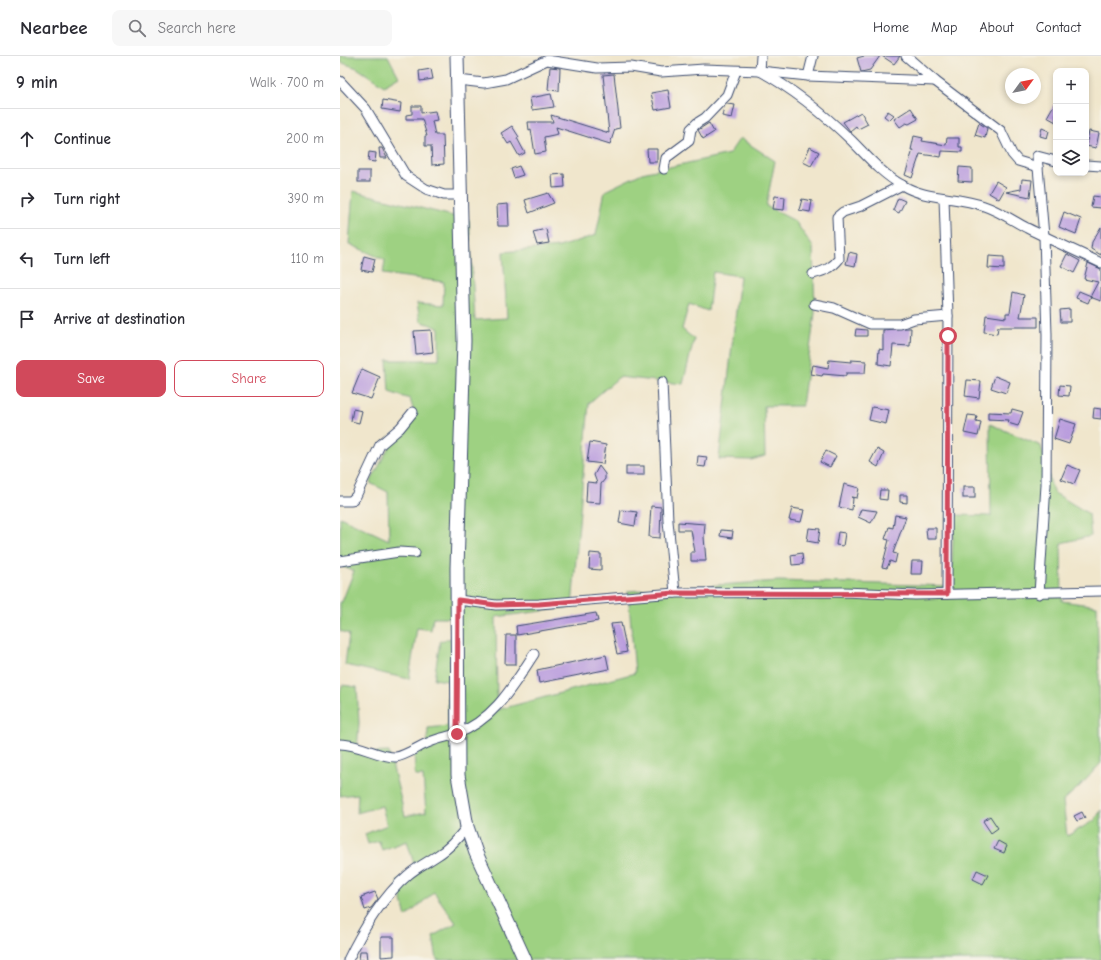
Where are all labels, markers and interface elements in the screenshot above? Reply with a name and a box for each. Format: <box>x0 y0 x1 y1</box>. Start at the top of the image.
search box <box>112 10 392 46</box>
text: Nearbee <box>20 17 88 39</box>
icon: search <box>126 17 148 39</box>
text: Search here <box>158 19 236 37</box>
text: Home <box>873 19 909 36</box>
text: Map <box>931 19 957 36</box>
text: About <box>979 19 1014 36</box>
text: Contact <box>1036 19 1081 36</box>
north arrow <box>1005 68 1041 104</box>
map controls <box>1053 68 1089 176</box>
button: + <box>1053 68 1089 104</box>
text: 9 min <box>16 73 58 92</box>
text: Walk · 700 m <box>250 75 324 90</box>
button: − <box>1053 104 1089 140</box>
icon: ahead <box>16 128 38 150</box>
text: Continue <box>54 130 111 148</box>
text: 200 m <box>286 131 324 146</box>
button: layers <box>1053 140 1089 176</box>
icon: right <box>16 188 38 210</box>
text: Turn right <box>54 190 120 208</box>
text: 390 m <box>288 191 324 206</box>
icon: left <box>16 248 38 270</box>
text: Turn left <box>54 250 110 268</box>
text: 110 m <box>291 251 324 266</box>
icon: arrive <box>16 308 38 330</box>
text: Arrive at destination <box>54 310 185 328</box>
route start <box>939 327 957 345</box>
button: Save <box>16 360 166 397</box>
button: Share <box>174 360 324 397</box>
route end <box>448 725 466 743</box>

